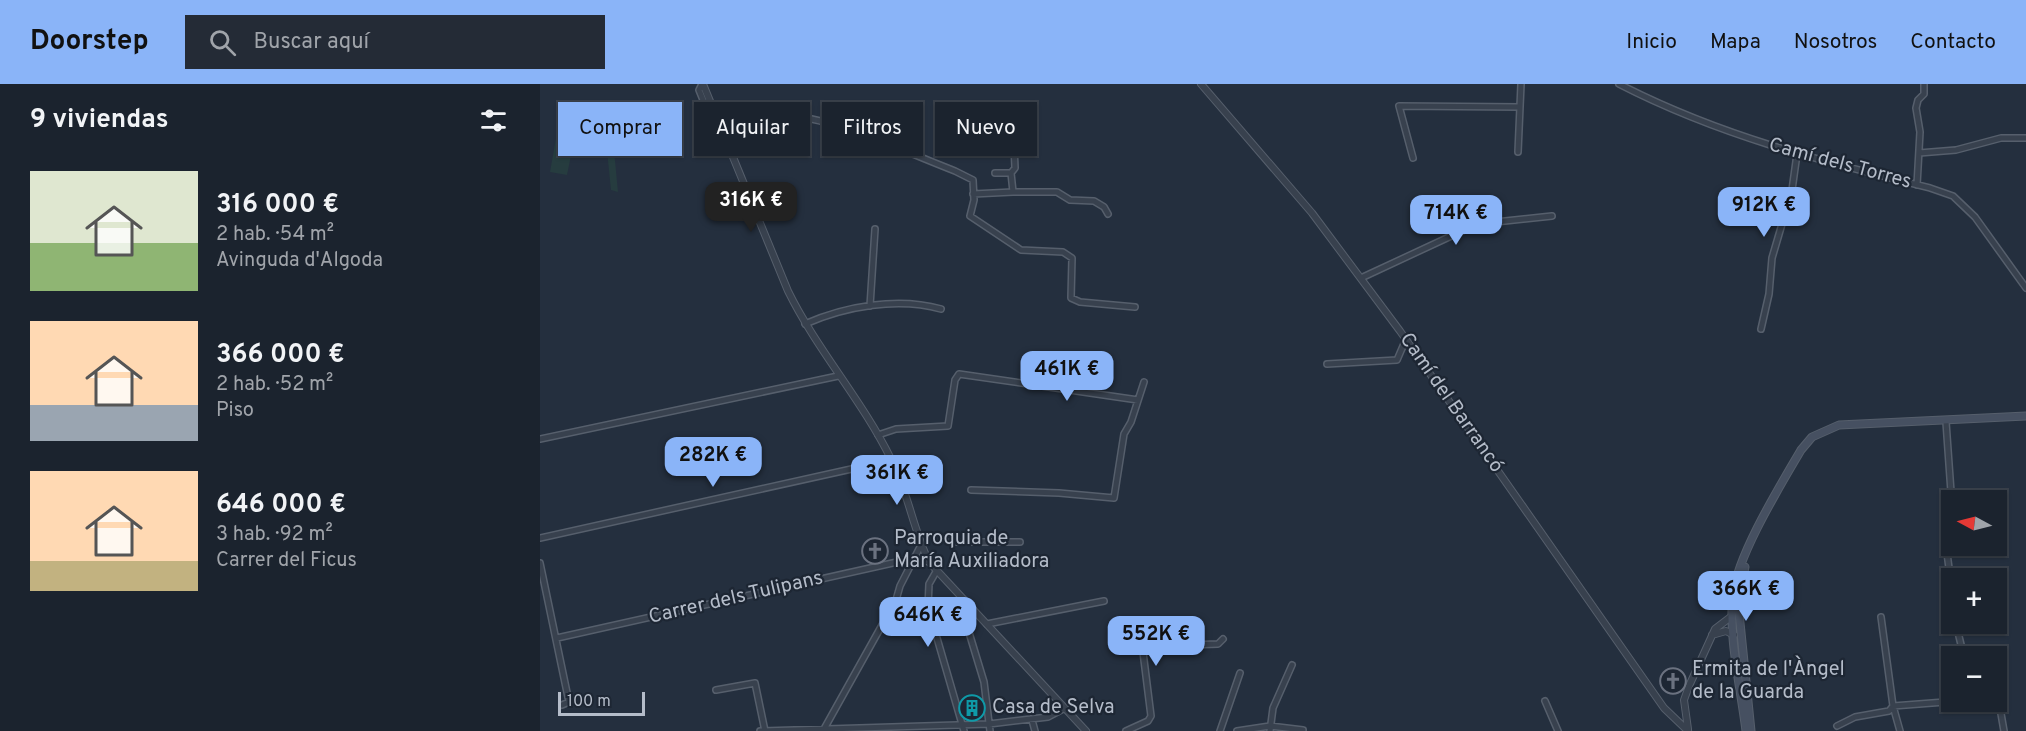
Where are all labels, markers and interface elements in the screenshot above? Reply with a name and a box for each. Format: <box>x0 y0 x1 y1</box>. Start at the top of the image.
search box <box>185 15 605 69</box>
text: Doorstep <box>30 24 149 60</box>
icon: search <box>206 26 239 59</box>
text: Buscar aquí <box>254 29 369 56</box>
text: Inicio <box>1626 29 1677 56</box>
text: Mapa <box>1710 29 1761 56</box>
text: Nosotros <box>1794 29 1877 56</box>
text: Contacto <box>1910 29 1996 56</box>
chip: Comprar <box>558 102 682 156</box>
chip: Alquilar <box>694 102 810 156</box>
chip: Filtros <box>822 102 923 156</box>
chip: Nuevo <box>935 102 1037 156</box>
text: 9 viviendas <box>30 104 169 137</box>
icon: filters <box>477 104 510 137</box>
street label: Camí dels Torres <box>1766 132 1914 196</box>
pin: 316K € <box>702 182 800 233</box>
pin: 912K € <box>1715 187 1813 238</box>
text: 316K € <box>719 188 783 214</box>
text: 316 000 € <box>216 189 339 222</box>
text: 912K € <box>1732 193 1796 219</box>
icon: home <box>78 195 150 267</box>
pin: 714K € <box>1407 195 1505 246</box>
text: 714K € <box>1424 201 1488 227</box>
text: 2 hab. · 54 m² <box>216 222 334 248</box>
text: Avinguda d'Algoda <box>216 248 383 274</box>
street label: Camí del Barrancó <box>1393 328 1509 478</box>
text: 366 000 € <box>216 339 345 372</box>
icon: home <box>78 345 150 417</box>
pin: 461K € <box>1018 351 1116 402</box>
text: 461K € <box>1035 357 1099 383</box>
text: 2 hab. · 52 m² <box>216 372 333 398</box>
text: Piso <box>216 398 254 424</box>
pin: 282K € <box>664 437 762 488</box>
text: 282K € <box>679 443 747 469</box>
pin: 361K € <box>848 455 946 506</box>
text: 361K € <box>865 461 929 487</box>
text: 646 000 € <box>216 489 346 522</box>
north arrow <box>1941 490 2007 556</box>
map controls <box>1941 490 2007 712</box>
icon: home <box>78 495 150 567</box>
text: 3 hab. · 92 m² <box>216 522 333 548</box>
place label: Parroquia de María Auxiliadora <box>894 526 1049 575</box>
church icon: Parroquia de María Auxiliadora <box>860 536 890 566</box>
text: Carrer del Ficus <box>216 548 357 574</box>
street label: Carrer dels Tulipans <box>646 565 826 631</box>
button: + <box>1941 568 2007 634</box>
pin: 366K € <box>1697 571 1795 622</box>
text: 366K € <box>1712 577 1780 603</box>
pin: 646K € <box>879 597 977 648</box>
text: 646K € <box>893 603 963 629</box>
pin: 552K € <box>1107 616 1205 667</box>
text: 552K € <box>1122 622 1190 648</box>
button: − <box>1941 646 2007 712</box>
place label: Ermita de l'Àngel de la Guarda <box>1692 655 1845 706</box>
church icon: Ermita de l'Àngel de la Guarda <box>1658 666 1688 696</box>
scale bar <box>558 689 645 716</box>
text: 100 m <box>567 692 611 712</box>
building icon: Casa de Selva <box>957 693 987 723</box>
place label: Casa de Selva <box>992 695 1115 721</box>

